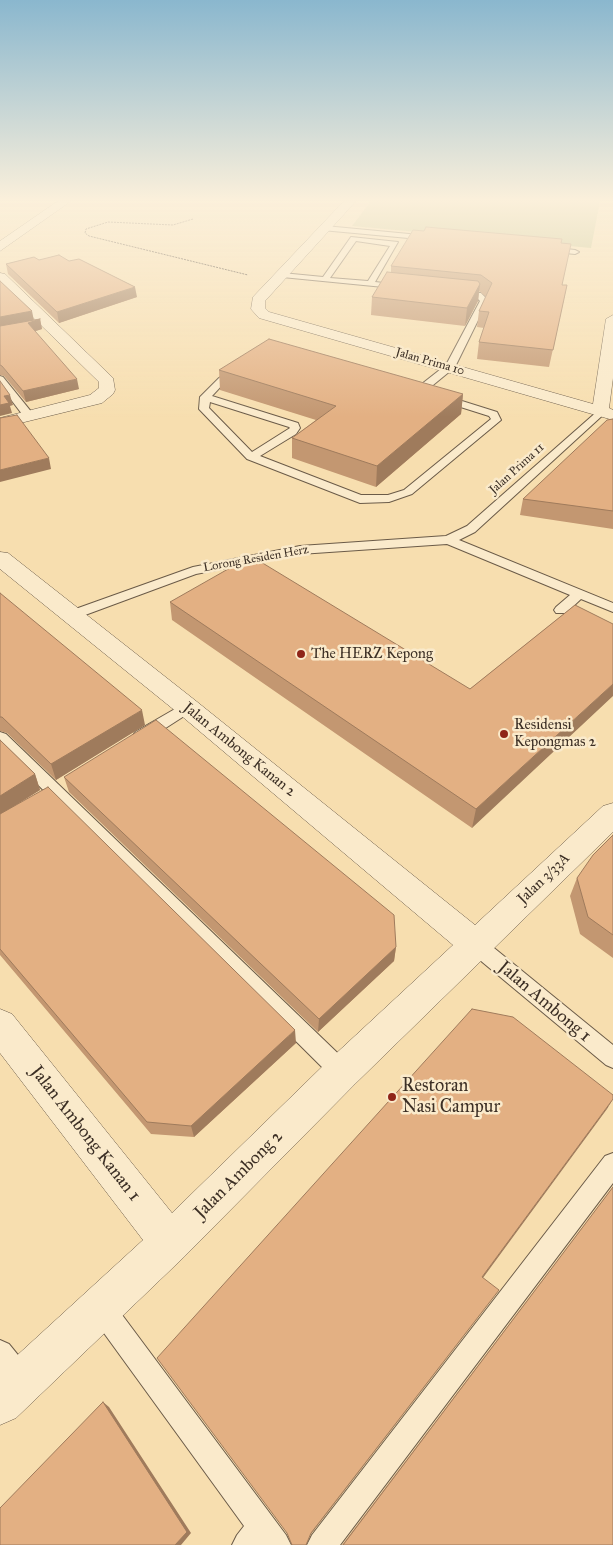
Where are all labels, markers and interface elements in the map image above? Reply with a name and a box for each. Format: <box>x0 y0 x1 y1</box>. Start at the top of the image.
street label: Jalan Prima 10 <box>394 345 466 379</box>
street label: Jalan Prima 11 <box>487 441 547 497</box>
street label: Lorong Residen Herz <box>202 543 310 575</box>
place label: The HERZ Kepong <box>311 645 433 663</box>
marker: The HERZ Kepong <box>295 648 307 660</box>
street label: Jalan Ambong Kanan 2 <box>179 699 299 801</box>
place label: Residensi Kepongmas 2 <box>514 716 596 751</box>
marker: Residensi Kepongmas 2 <box>498 728 510 740</box>
street label: Jalan 3/33A <box>514 850 574 908</box>
street label: Jalan Ambong 1 <box>493 957 595 1047</box>
street label: Jalan Ambong Kanan 1 <box>25 1062 145 1206</box>
place label: Restoran Nasi Campur <box>402 1076 500 1118</box>
marker: Restoran Nasi Campur <box>386 1091 398 1103</box>
street label: Jalan Ambong 2 <box>190 1126 288 1224</box>

